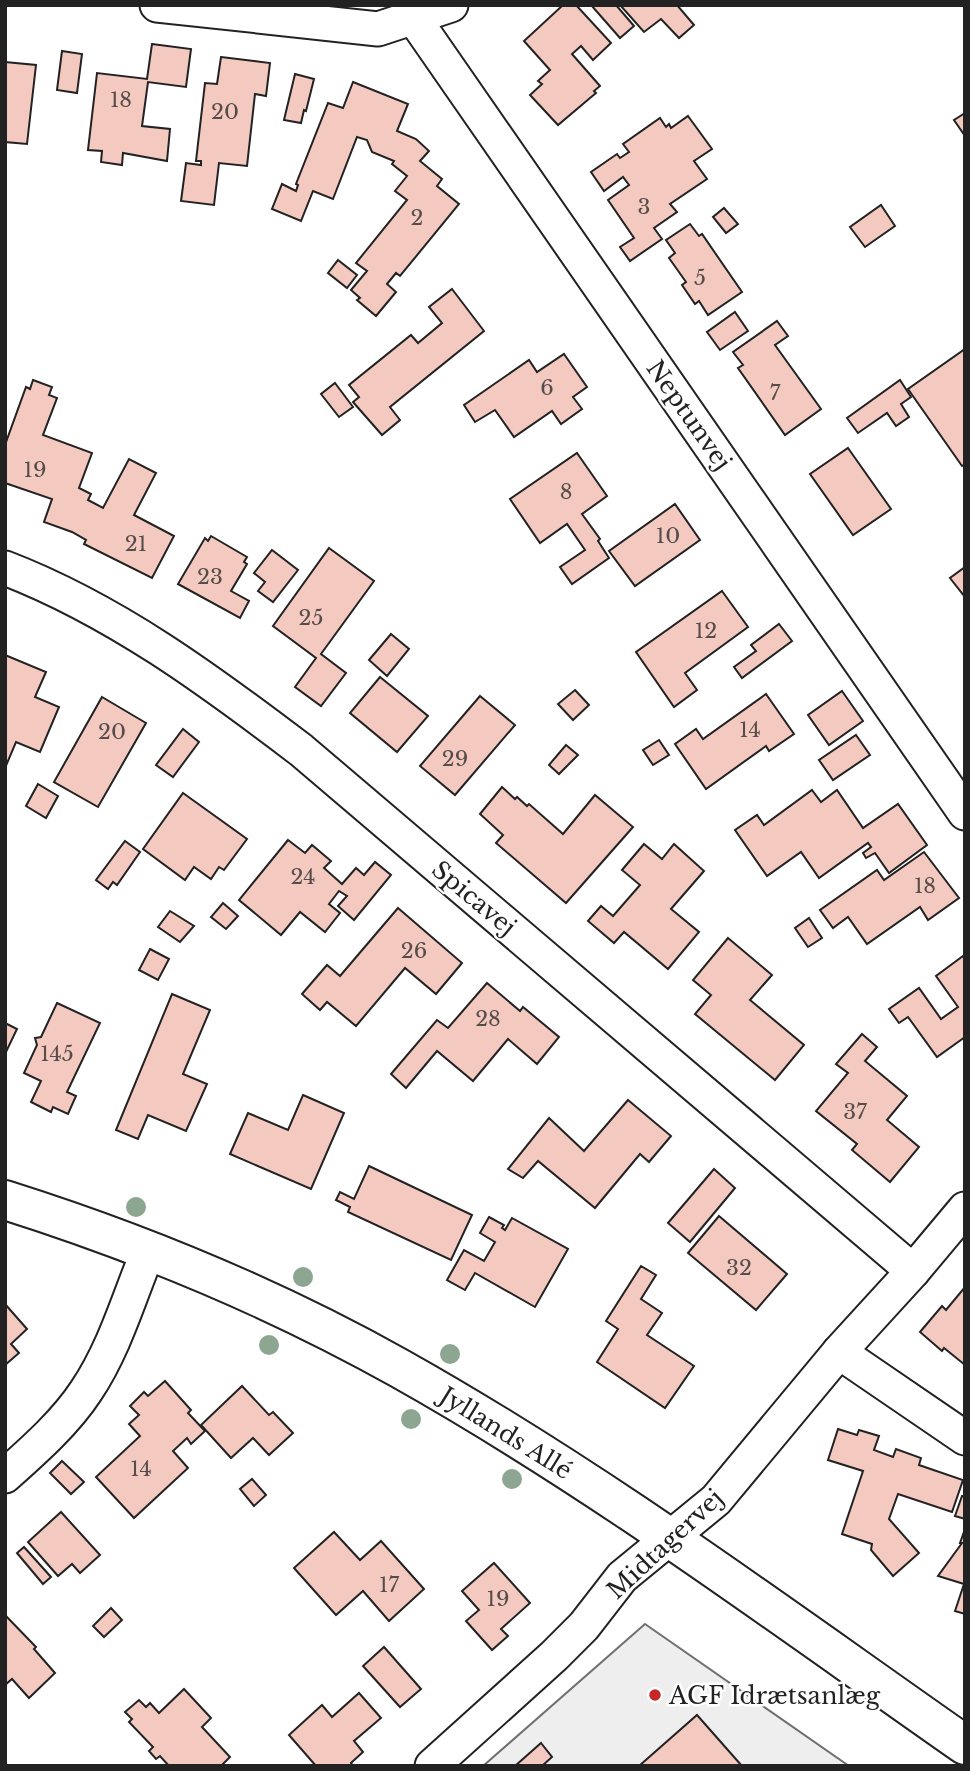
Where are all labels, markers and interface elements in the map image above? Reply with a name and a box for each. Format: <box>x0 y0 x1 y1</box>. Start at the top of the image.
house number: 18 <box>110 87 132 113</box>
house number: 20 <box>211 99 239 125</box>
house number: 3 <box>638 194 650 220</box>
house number: 2 <box>411 205 423 231</box>
house number: 5 <box>694 265 706 291</box>
street label: Neptunvej <box>641 355 737 475</box>
house number: 6 <box>540 375 554 401</box>
house number: 7 <box>770 380 781 406</box>
house number: 19 <box>24 457 46 483</box>
house number: 8 <box>560 479 572 505</box>
house number: 10 <box>656 523 680 549</box>
house number: 21 <box>125 531 147 557</box>
house number: 23 <box>197 564 223 590</box>
house number: 25 <box>299 605 323 631</box>
house number: 12 <box>695 618 717 644</box>
house number: 14 <box>739 717 761 743</box>
house number: 20 <box>98 719 126 745</box>
house number: 29 <box>442 746 468 772</box>
street label: Spicavej <box>426 855 522 941</box>
house number: 24 <box>290 864 316 890</box>
house number: 18 <box>914 873 936 899</box>
house number: 26 <box>401 938 427 964</box>
house number: 28 <box>475 1006 501 1032</box>
house number: 145 <box>40 1041 74 1067</box>
house number: 37 <box>843 1099 867 1125</box>
house number: 32 <box>726 1255 752 1281</box>
street label: Jyllands Allé <box>432 1379 577 1485</box>
house number: 14 <box>130 1456 152 1482</box>
street label: Midtagervej <box>601 1483 729 1605</box>
house number: 17 <box>379 1572 399 1598</box>
house number: 19 <box>487 1586 509 1612</box>
place label: AGF Idrætsanlæg <box>668 1681 881 1710</box>
marker: AGF Idrætsanlæg <box>647 1687 663 1703</box>

